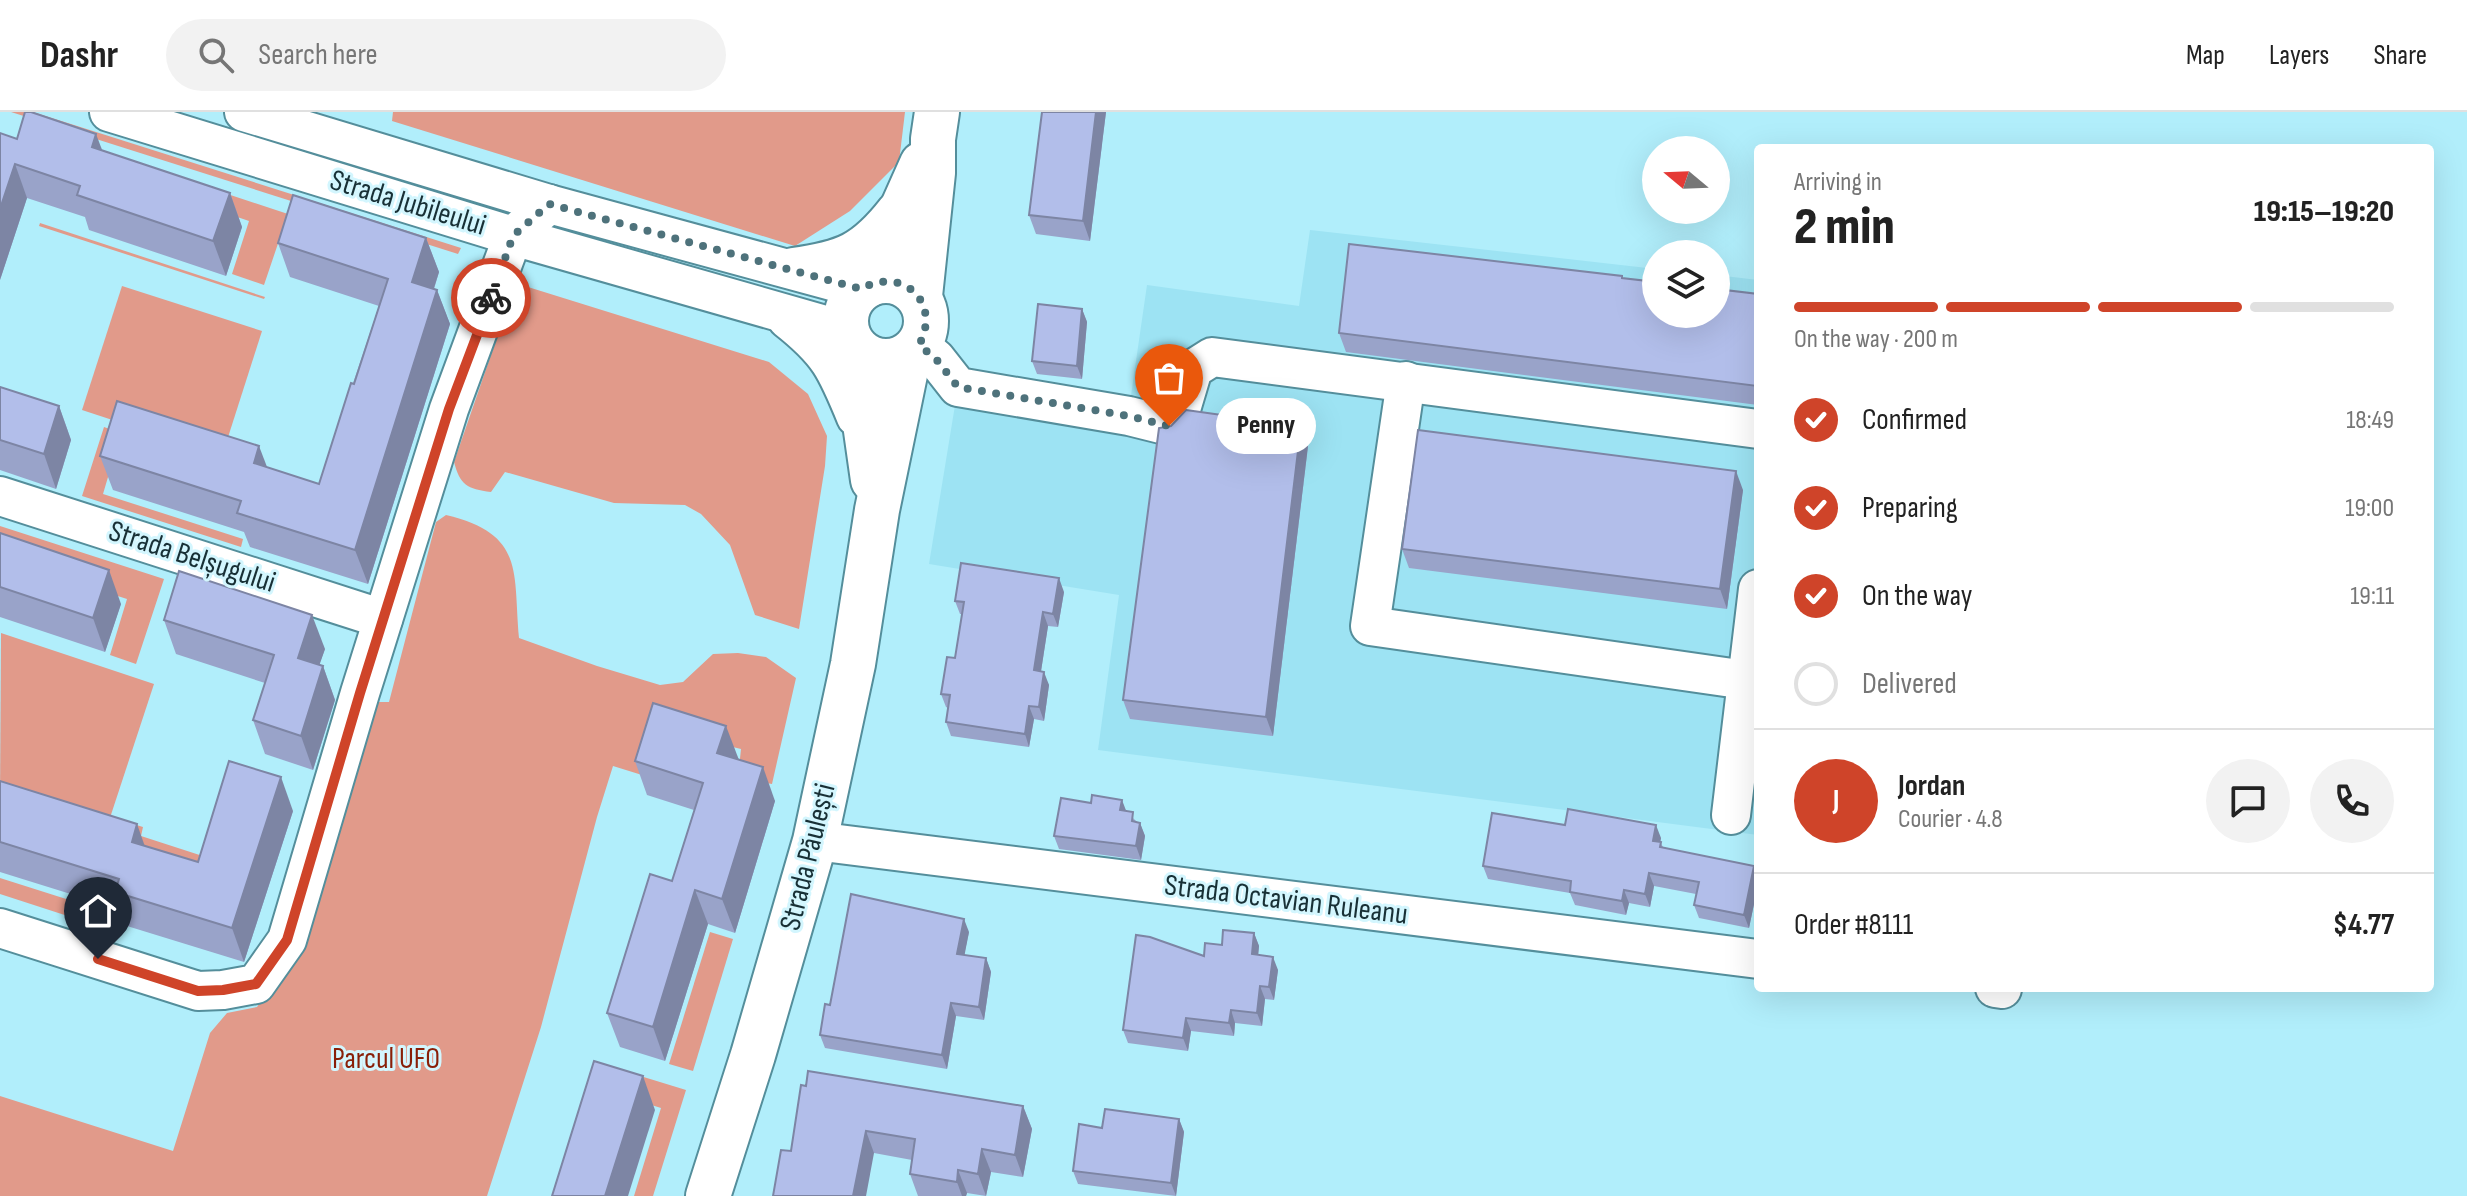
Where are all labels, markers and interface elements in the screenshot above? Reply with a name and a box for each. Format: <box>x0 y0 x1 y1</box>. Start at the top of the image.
search box <box>166 19 726 91</box>
text: Dashr <box>40 33 118 78</box>
icon: search <box>194 33 238 77</box>
text: Search here <box>258 37 378 73</box>
text: Map <box>2186 39 2225 72</box>
text: Layers <box>2269 39 2329 72</box>
text: Share <box>2373 39 2427 72</box>
north arrow <box>1642 136 1730 224</box>
map controls <box>1642 136 1730 328</box>
street label: Strada Jubileului <box>326 162 490 244</box>
text: Arriving in <box>1794 167 1882 198</box>
text: 19:15–19:20 <box>2254 194 2394 230</box>
text: 2 min <box>1794 196 1895 259</box>
button: layers <box>1642 240 1730 328</box>
courier <box>451 258 531 338</box>
icon: bike <box>469 276 513 320</box>
text: On the way · 200 m <box>1794 324 1958 355</box>
pin <box>1135 344 1203 426</box>
icon: bag <box>1147 356 1191 400</box>
callout: Penny <box>1217 398 1317 454</box>
icon: check <box>1794 398 1838 442</box>
text: Confirmed <box>1862 402 1967 438</box>
text: 18:49 <box>2346 405 2394 436</box>
text: Penny <box>1237 410 1295 441</box>
icon: check <box>1794 486 1838 530</box>
text: Preparing <box>1862 490 1958 526</box>
text: 19:00 <box>2345 493 2394 524</box>
street label: Strada Belșugului <box>104 513 280 601</box>
icon: check <box>1794 574 1838 618</box>
text: On the way <box>1862 578 1972 614</box>
text: 19:11 <box>2350 581 2394 612</box>
text: Delivered <box>1862 666 1957 702</box>
button: chat <box>2206 759 2290 843</box>
button: phone <box>2310 759 2394 843</box>
text: Jordan <box>1898 768 1965 804</box>
street label: Strada Păulești <box>772 780 844 934</box>
text: J <box>1833 783 1839 819</box>
text: Courier · 4.8 <box>1898 804 2003 835</box>
street label: Strada Octavian Ruleanu <box>1162 867 1410 933</box>
pin <box>64 877 132 959</box>
icon: home <box>76 889 120 933</box>
text: Order #8111 <box>1794 907 1913 943</box>
text: $4.77 <box>2333 907 2394 943</box>
park label: Parcul UFO <box>332 1041 440 1077</box>

